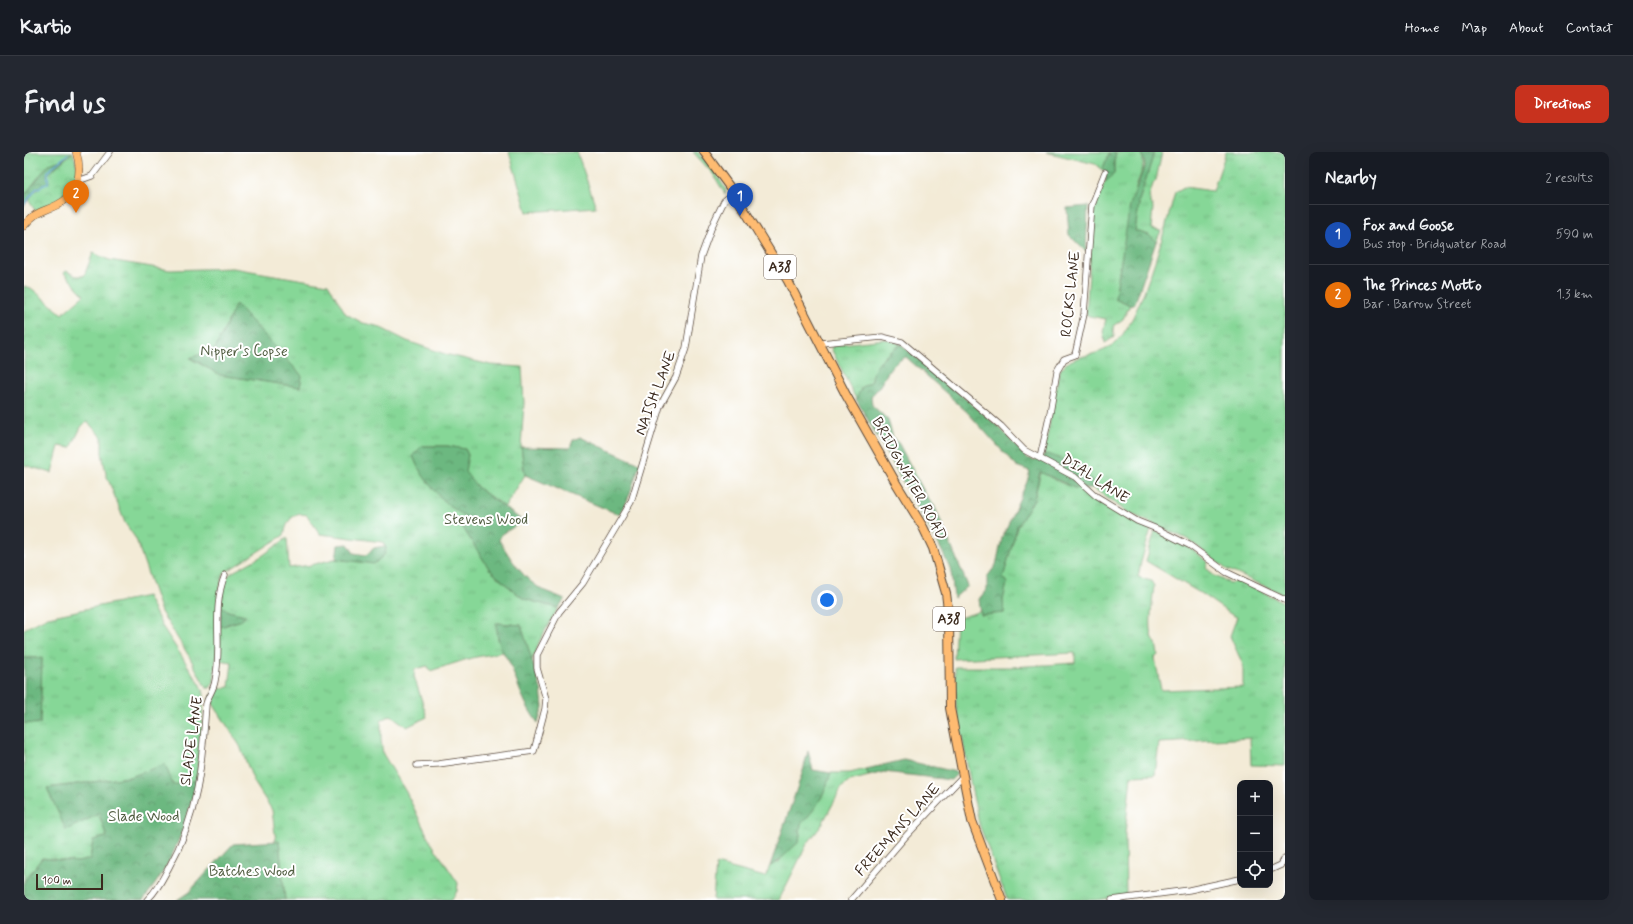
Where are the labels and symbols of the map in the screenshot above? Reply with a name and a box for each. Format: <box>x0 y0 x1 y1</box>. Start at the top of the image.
pin: 2 <box>63 180 89 213</box>
pin: 1 <box>727 183 753 216</box>
street label: ROCKS LANE <box>1057 250 1086 338</box>
road number: A38 <box>764 255 796 279</box>
park label: Nipper's Copse <box>200 342 288 362</box>
street label: NAISH LANE <box>631 348 681 438</box>
street label: BRIDGWATER ROAD <box>867 414 951 544</box>
street label: DIAL LANE <box>1057 450 1133 508</box>
park label: Stevens Wood <box>444 510 528 530</box>
your location <box>817 590 837 610</box>
road number: A38 <box>933 607 965 631</box>
street label: SLADE LANE <box>176 695 208 787</box>
street label: FREEMANS LANE <box>851 779 945 881</box>
park label: Slade Wood <box>108 807 180 827</box>
park label: Batches Wood <box>209 862 295 882</box>
scale bar <box>36 872 103 891</box>

